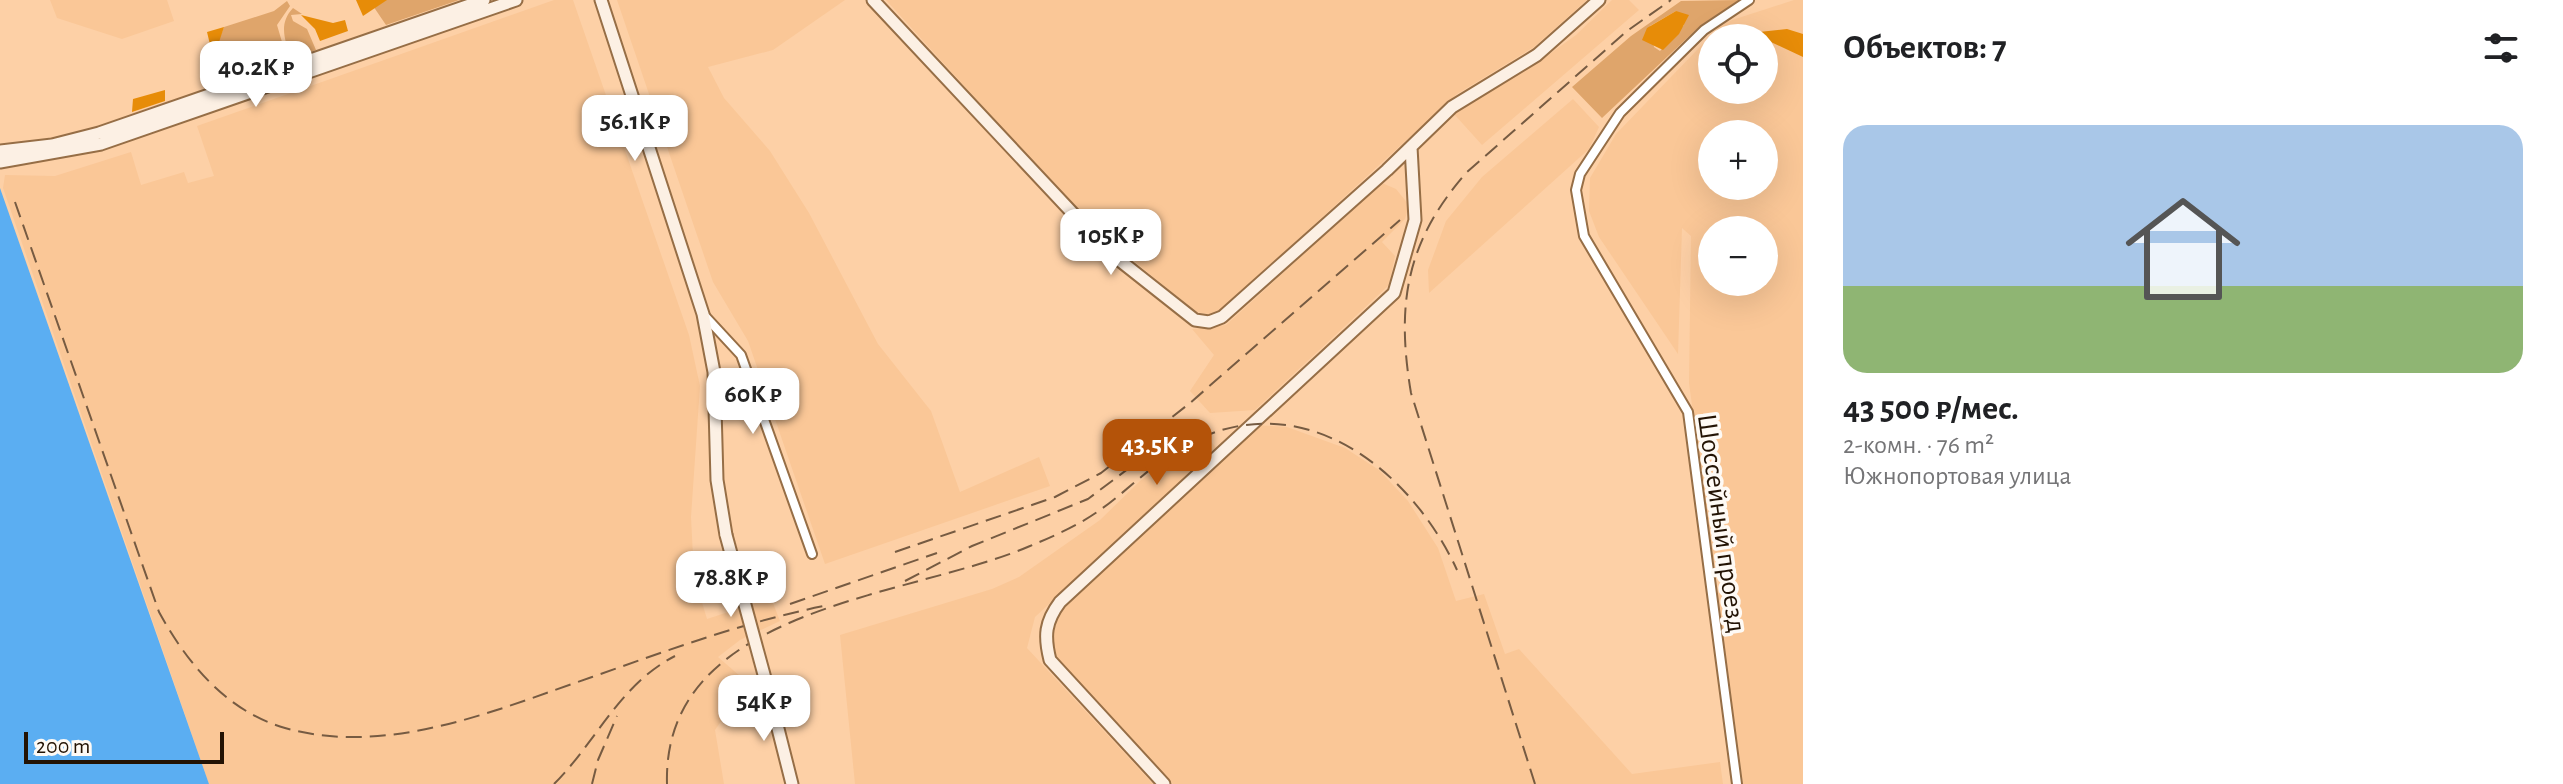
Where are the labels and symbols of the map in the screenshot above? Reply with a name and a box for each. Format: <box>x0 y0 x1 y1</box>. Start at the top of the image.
pin: 40.2K ₽ <box>182 41 330 109</box>
pin: 56.1K ₽ <box>561 95 709 163</box>
pin: 105K ₽ <box>1046 209 1176 277</box>
pin: 60K ₽ <box>697 368 809 436</box>
street label: Шоссейный проезд <box>1692 412 1750 635</box>
pin: 43.5K ₽ <box>1083 419 1231 487</box>
pin: 78.8K ₽ <box>657 551 805 619</box>
pin: 54K ₽ <box>708 675 820 743</box>
scale bar <box>24 728 224 764</box>

